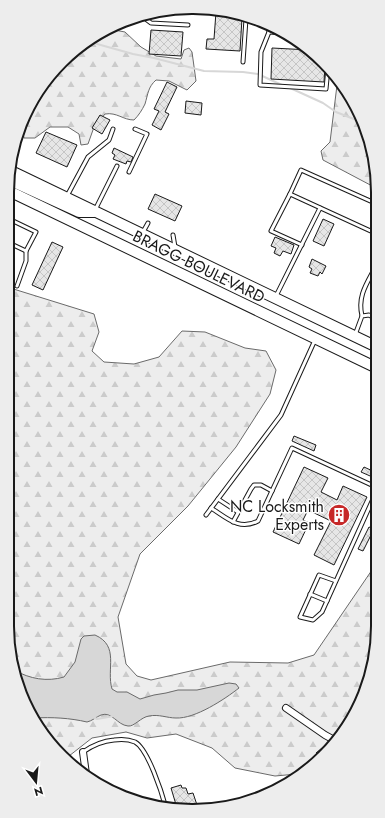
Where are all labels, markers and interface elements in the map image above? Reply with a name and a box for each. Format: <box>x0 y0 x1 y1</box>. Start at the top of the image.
street label: BRAGG BOULEVARD <box>129 224 269 309</box>
place label: NC Locksmith Experts <box>230 495 324 536</box>
building icon: NC Locksmith Experts <box>326 502 352 528</box>
north arrow <box>16 762 56 802</box>
text: N <box>32 783 45 801</box>

